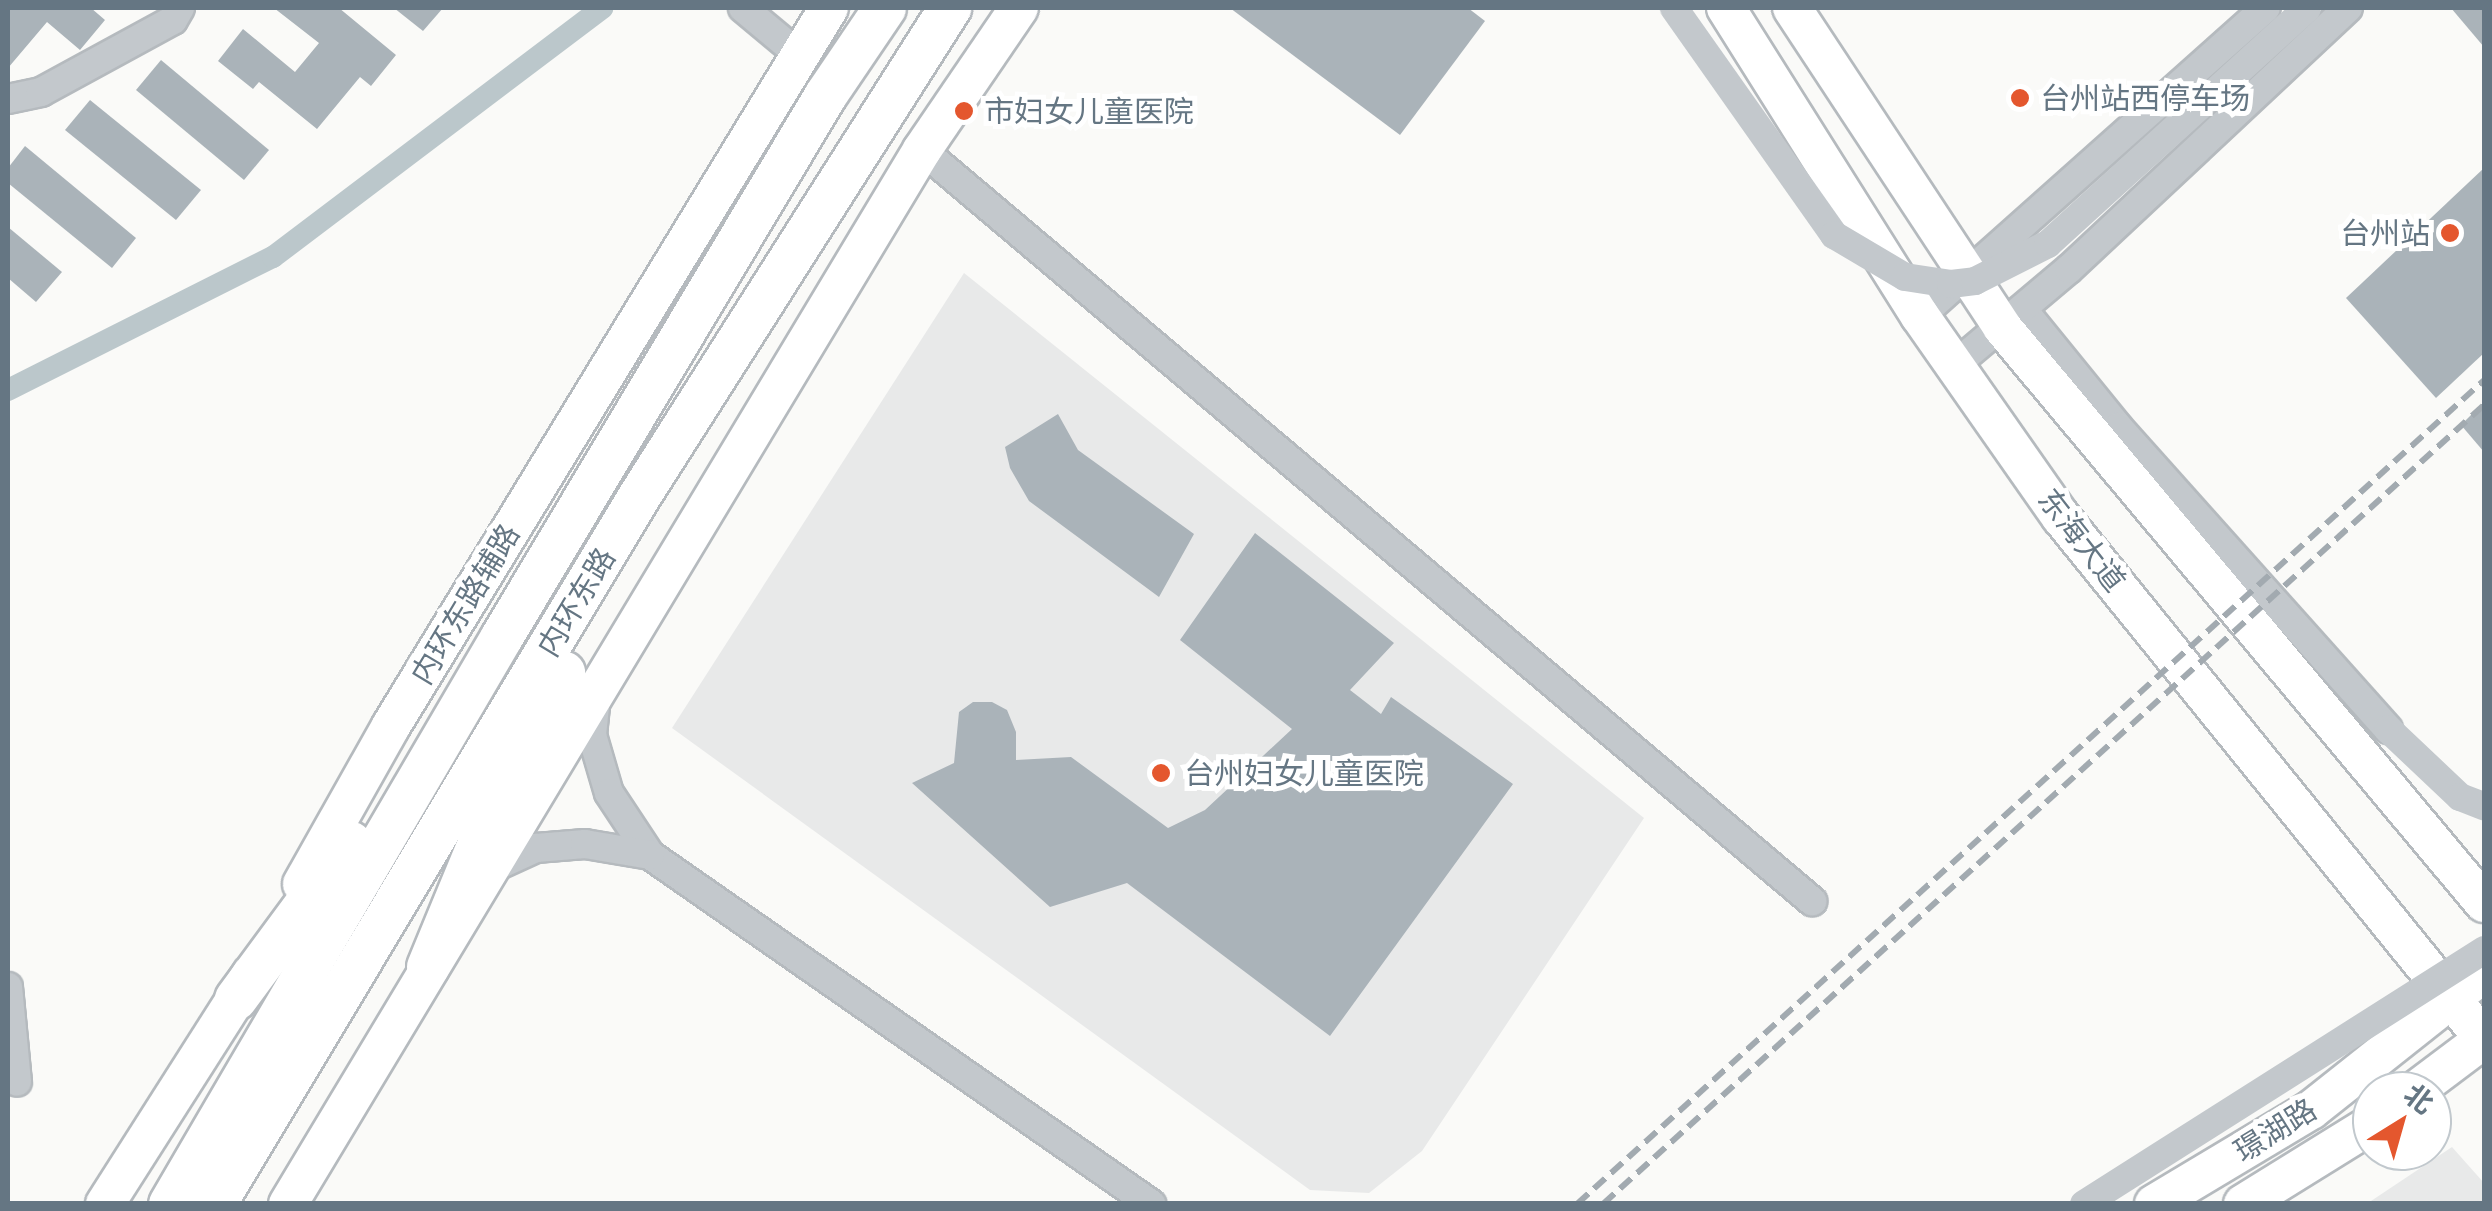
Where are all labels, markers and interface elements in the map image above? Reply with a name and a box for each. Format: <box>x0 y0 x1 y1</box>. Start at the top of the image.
place label: 台州站西停车场 <box>2040 80 2250 116</box>
marker: 台州站西停车场 <box>2009 87 2031 109</box>
place label: 市妇女儿童医院 <box>984 93 1194 129</box>
marker: 市妇女儿童医院 <box>953 100 975 122</box>
place label: 台州站 <box>2340 215 2430 251</box>
marker: 台州站 <box>2439 222 2461 244</box>
street label: 东海大道 <box>2031 482 2133 598</box>
street label: 内环东路辅路 <box>403 518 527 690</box>
street label: 内环东路 <box>530 541 622 663</box>
place label: 台州妇女儿童医院 <box>1184 755 1424 791</box>
marker: 台州妇女儿童医院 <box>1148 760 1174 786</box>
north arrow <box>2352 1071 2452 1171</box>
text: 北 <box>2395 1073 2443 1124</box>
street label: 璟湖路 <box>2227 1091 2323 1169</box>

